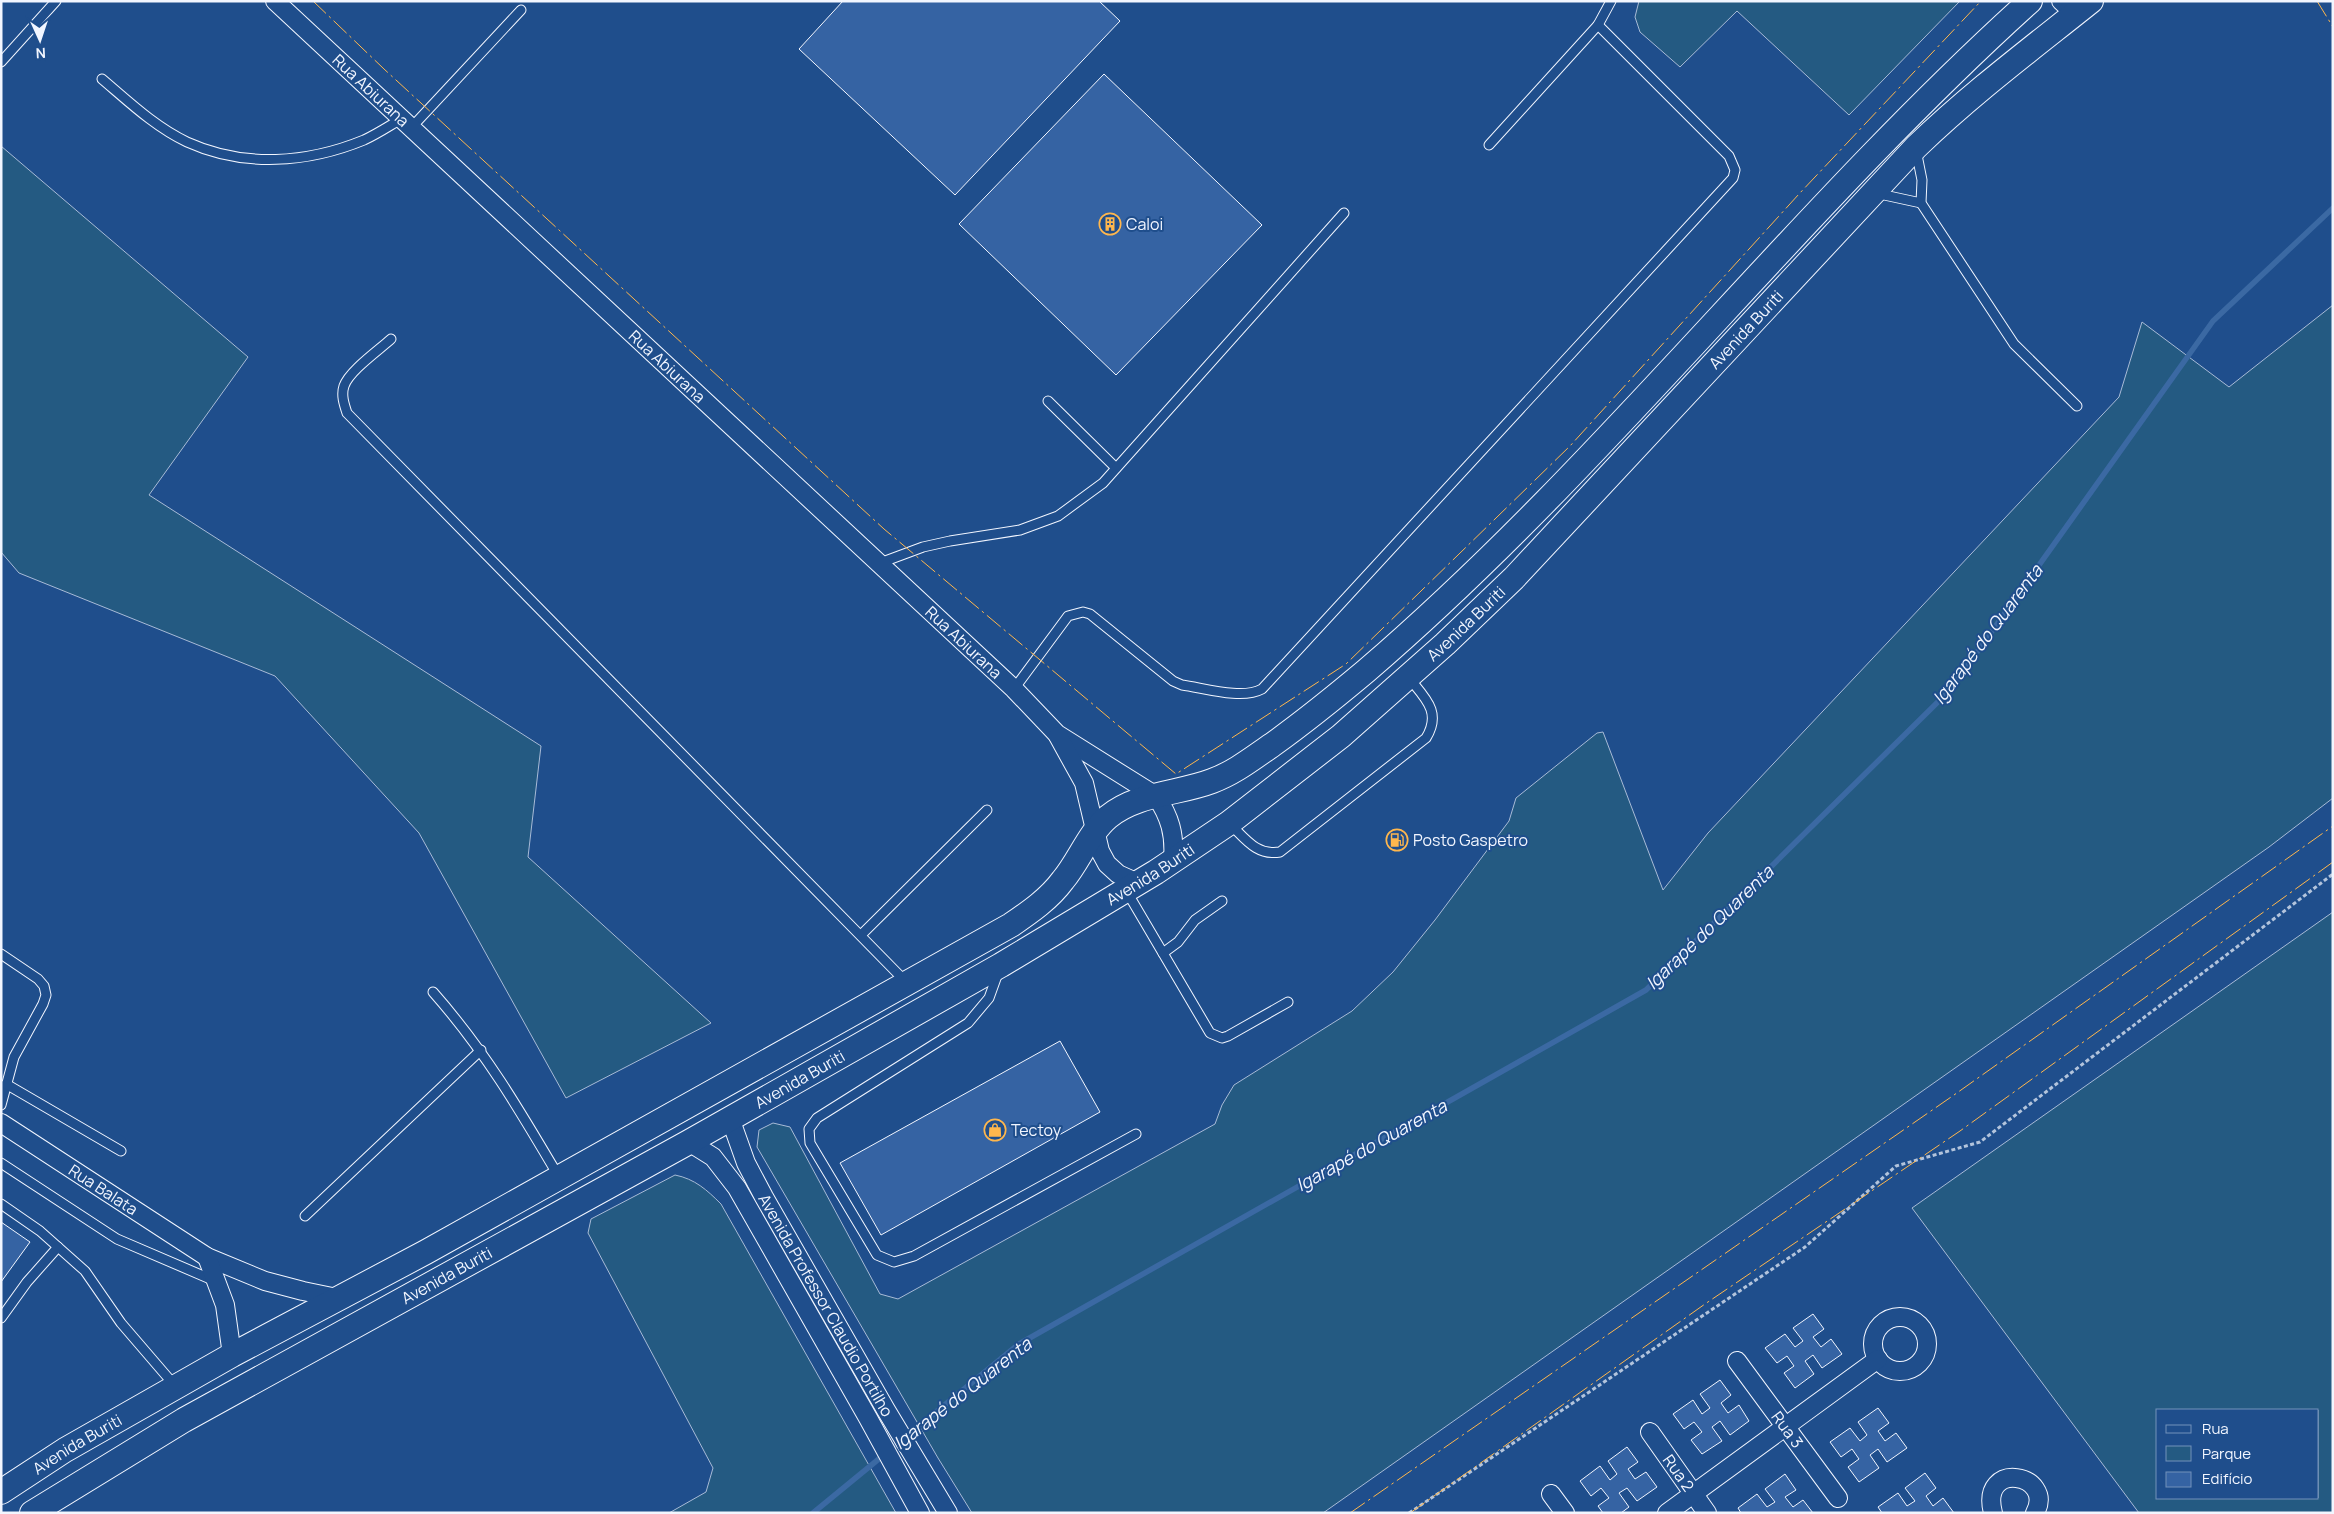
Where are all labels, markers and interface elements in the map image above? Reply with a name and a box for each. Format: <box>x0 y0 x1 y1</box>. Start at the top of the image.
north arrow <box>15 15 65 65</box>
text: N <box>35 44 46 63</box>
street label: Rua Abiurana <box>328 49 414 131</box>
building icon: Caloi <box>1098 212 1122 236</box>
place label: Caloi <box>1126 213 1163 235</box>
street label: Avenida Buriti <box>1704 285 1788 374</box>
street label: Rua Abiurana <box>624 325 710 407</box>
water label: Igarapé do Quarenta <box>1927 559 2048 709</box>
street label: Avenida Buriti <box>1422 581 1510 666</box>
street label: Rua Abiurana <box>921 601 1007 683</box>
fuel station icon: Posto Gaspetro <box>1385 828 1409 852</box>
place label: Posto Gaspetro <box>1413 829 1528 851</box>
street label: Avenida Buriti <box>1102 838 1199 910</box>
water label: Igarapé do Quarenta <box>1640 859 1779 994</box>
street label: Avenida Buriti <box>751 1045 849 1113</box>
water label: Igarapé do Quarenta <box>1291 1093 1452 1196</box>
shop icon: Tectoy <box>983 1118 1007 1142</box>
place label: Tectoy <box>1011 1119 1062 1141</box>
street label: Rua Balata <box>64 1159 142 1220</box>
street label: Avenida Professor Claudio Portilho <box>754 1190 898 1421</box>
street label: Avenida Buriti <box>397 1242 496 1309</box>
water label: Igarapé do Quarenta <box>888 1331 1037 1454</box>
street label: Rua 3 <box>1767 1407 1808 1452</box>
street label: Avenida Buriti <box>28 1409 126 1479</box>
legend <box>2156 1409 2319 1499</box>
text: Rua <box>2202 1418 2229 1439</box>
text: Parque <box>2202 1443 2251 1464</box>
street label: Rua 2 <box>1658 1450 1700 1496</box>
text: Edifício <box>2202 1468 2253 1489</box>

